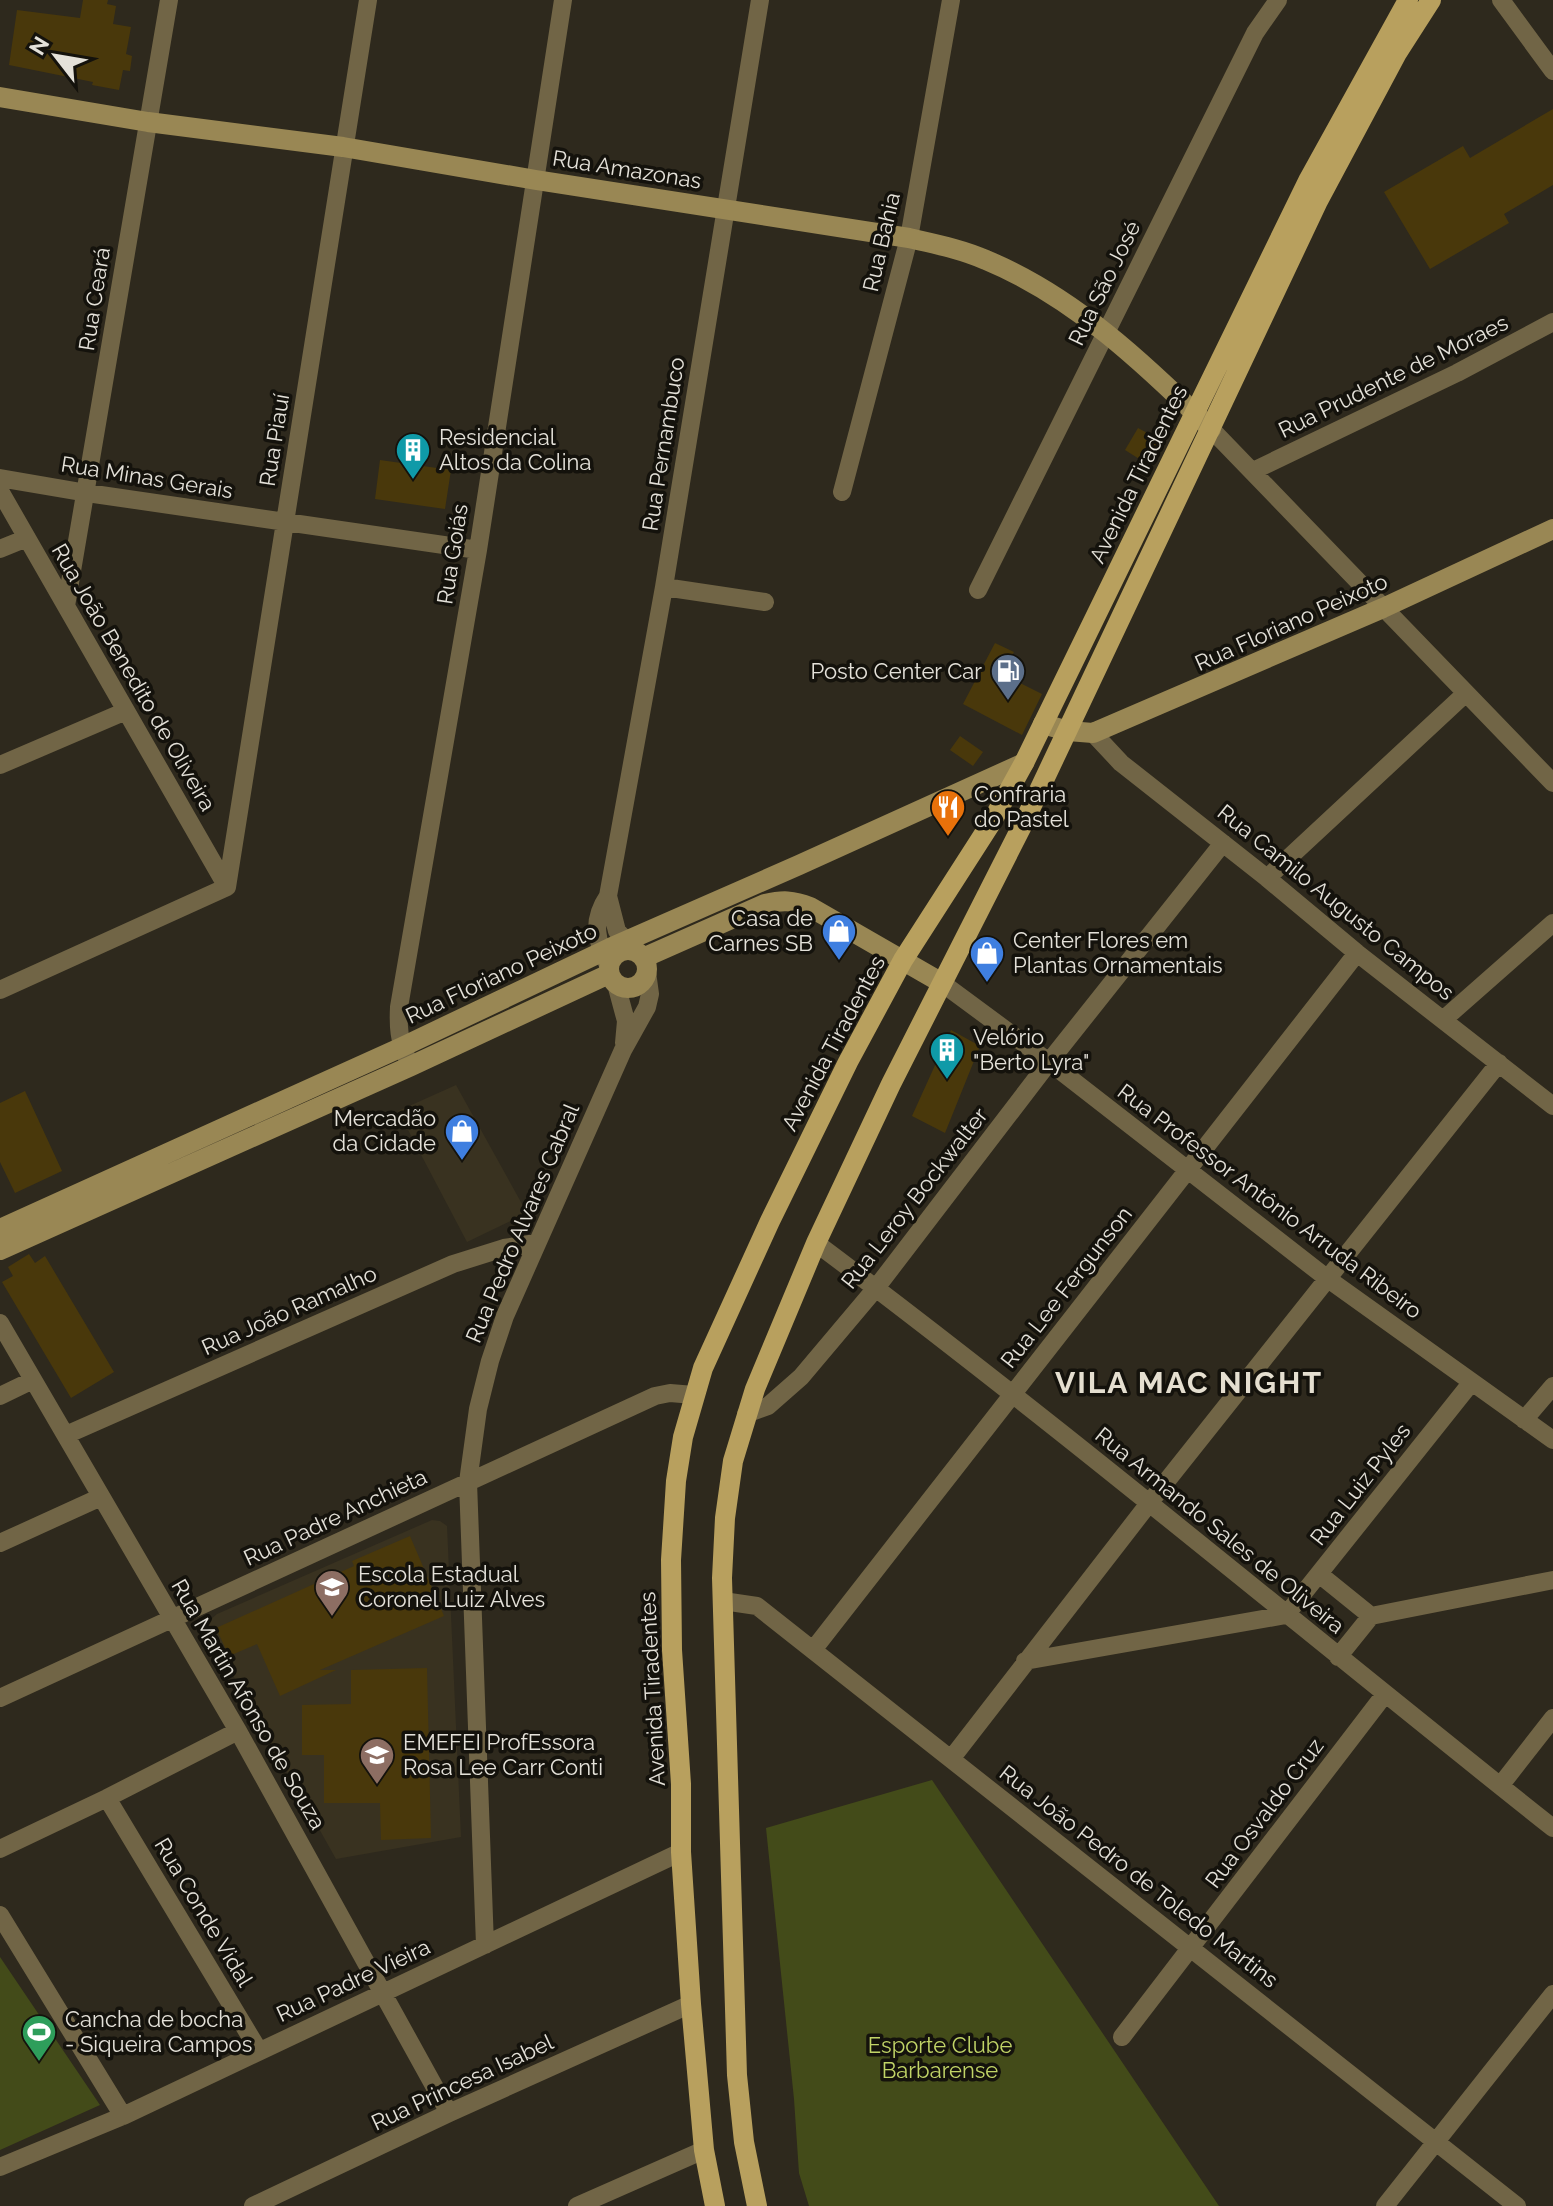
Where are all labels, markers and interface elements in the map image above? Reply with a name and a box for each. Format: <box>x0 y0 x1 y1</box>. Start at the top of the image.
north arrow <box>16 16 96 96</box>
text: N <box>23 32 54 60</box>
street label: Rua Amazonas <box>551 144 703 194</box>
street label: Rua Bahia <box>857 190 905 294</box>
street label: Rua São José <box>1063 216 1145 350</box>
street label: Rua Ceará <box>73 245 115 353</box>
street label: Rua Prudente de Moraes <box>1274 309 1512 443</box>
street label: Rua Pernambuco <box>636 355 690 533</box>
street label: Avenida Tiradentes <box>1084 381 1192 567</box>
street label: Rua Piauí <box>254 392 294 488</box>
place label: Residencial Altos da Colina <box>439 424 591 475</box>
building icon: Residencial Altos da Colina <box>394 431 432 481</box>
street label: Rua Minas Gerais <box>59 451 235 503</box>
street label: Rua Goiás <box>431 502 473 606</box>
street label: Rua João Benedito de Oliveira <box>47 539 221 815</box>
street label: Rua Floriano Peixoto <box>1191 568 1391 676</box>
fuel station icon: Posto Center Car <box>989 652 1027 702</box>
place label: Posto Center Car <box>810 658 982 684</box>
place label: Confraria do Pastel <box>974 781 1069 832</box>
restaurant icon: Confraria do Pastel <box>929 788 967 838</box>
street label: Rua Camilo Augusto Campos <box>1213 799 1459 1005</box>
place label: Casa de Carnes SB <box>708 905 813 956</box>
shop icon: Casa de Carnes SB <box>820 912 858 962</box>
street label: Rua Floriano Peixoto <box>401 917 601 1029</box>
place label: Center Flores em Plantas Ornamentais <box>1013 927 1223 978</box>
shop icon: Center Flores em Plantas Ornamentais <box>968 934 1006 984</box>
street label: Avenida Tiradentes <box>776 951 890 1135</box>
place label: Velório "Berto Lyra" <box>973 1024 1089 1075</box>
building icon: Velório "Berto Lyra" <box>928 1031 966 1081</box>
street label: Rua Professor Antônio Arruda Ribeiro <box>1113 1078 1427 1324</box>
street label: Rua Pedro Alvares Cabral <box>460 1100 584 1346</box>
street label: Rua Leroy Bockwalter <box>835 1102 993 1294</box>
place label: Mercadão da Cidade <box>333 1105 436 1156</box>
shop icon: Mercadão da Cidade <box>443 1112 481 1162</box>
street label: Rua Lee Fergunson <box>995 1201 1137 1373</box>
street label: Rua João Ramalho <box>197 1260 381 1360</box>
district label: VILA MAC NIGHT <box>1055 1365 1323 1400</box>
street label: Rua Luiz Pyles <box>1304 1418 1416 1550</box>
street label: Rua Armando Sales de Oliveira <box>1090 1421 1350 1639</box>
street label: Rua Padre Anchieta <box>239 1463 431 1571</box>
place label: Escola Estadual Coronel Luiz Alves <box>358 1561 545 1612</box>
school or university icon: Escola Estadual Coronel Luiz Alves <box>313 1568 351 1618</box>
street label: Rua Martin Afonso de Souza <box>167 1574 331 1834</box>
street label: Avenida Tiradentes <box>634 1591 670 1787</box>
place label: EMEFEI ProfEssora Rosa Lee Carr Conti <box>403 1729 603 1780</box>
street label: Rua Osvaldo Cruz <box>1199 1733 1329 1893</box>
school or university icon: EMEFEI ProfEssora Rosa Lee Carr Conti <box>358 1736 396 1786</box>
street label: Rua João Pedro de Toledo Martins <box>995 1759 1283 1993</box>
street label: Rua Conde Vidal <box>149 1833 259 1991</box>
street label: Rua Padre Vieira <box>272 1933 434 2027</box>
place label: Cancha de bocha - Siqueira Campos <box>65 2006 252 2057</box>
sports icon: Cancha de bocha - Siqueira Campos <box>20 2013 58 2063</box>
street label: Rua Princesa Isabel <box>367 2028 557 2136</box>
park label: Esporte Clube Barbarense <box>868 2032 1012 2083</box>

